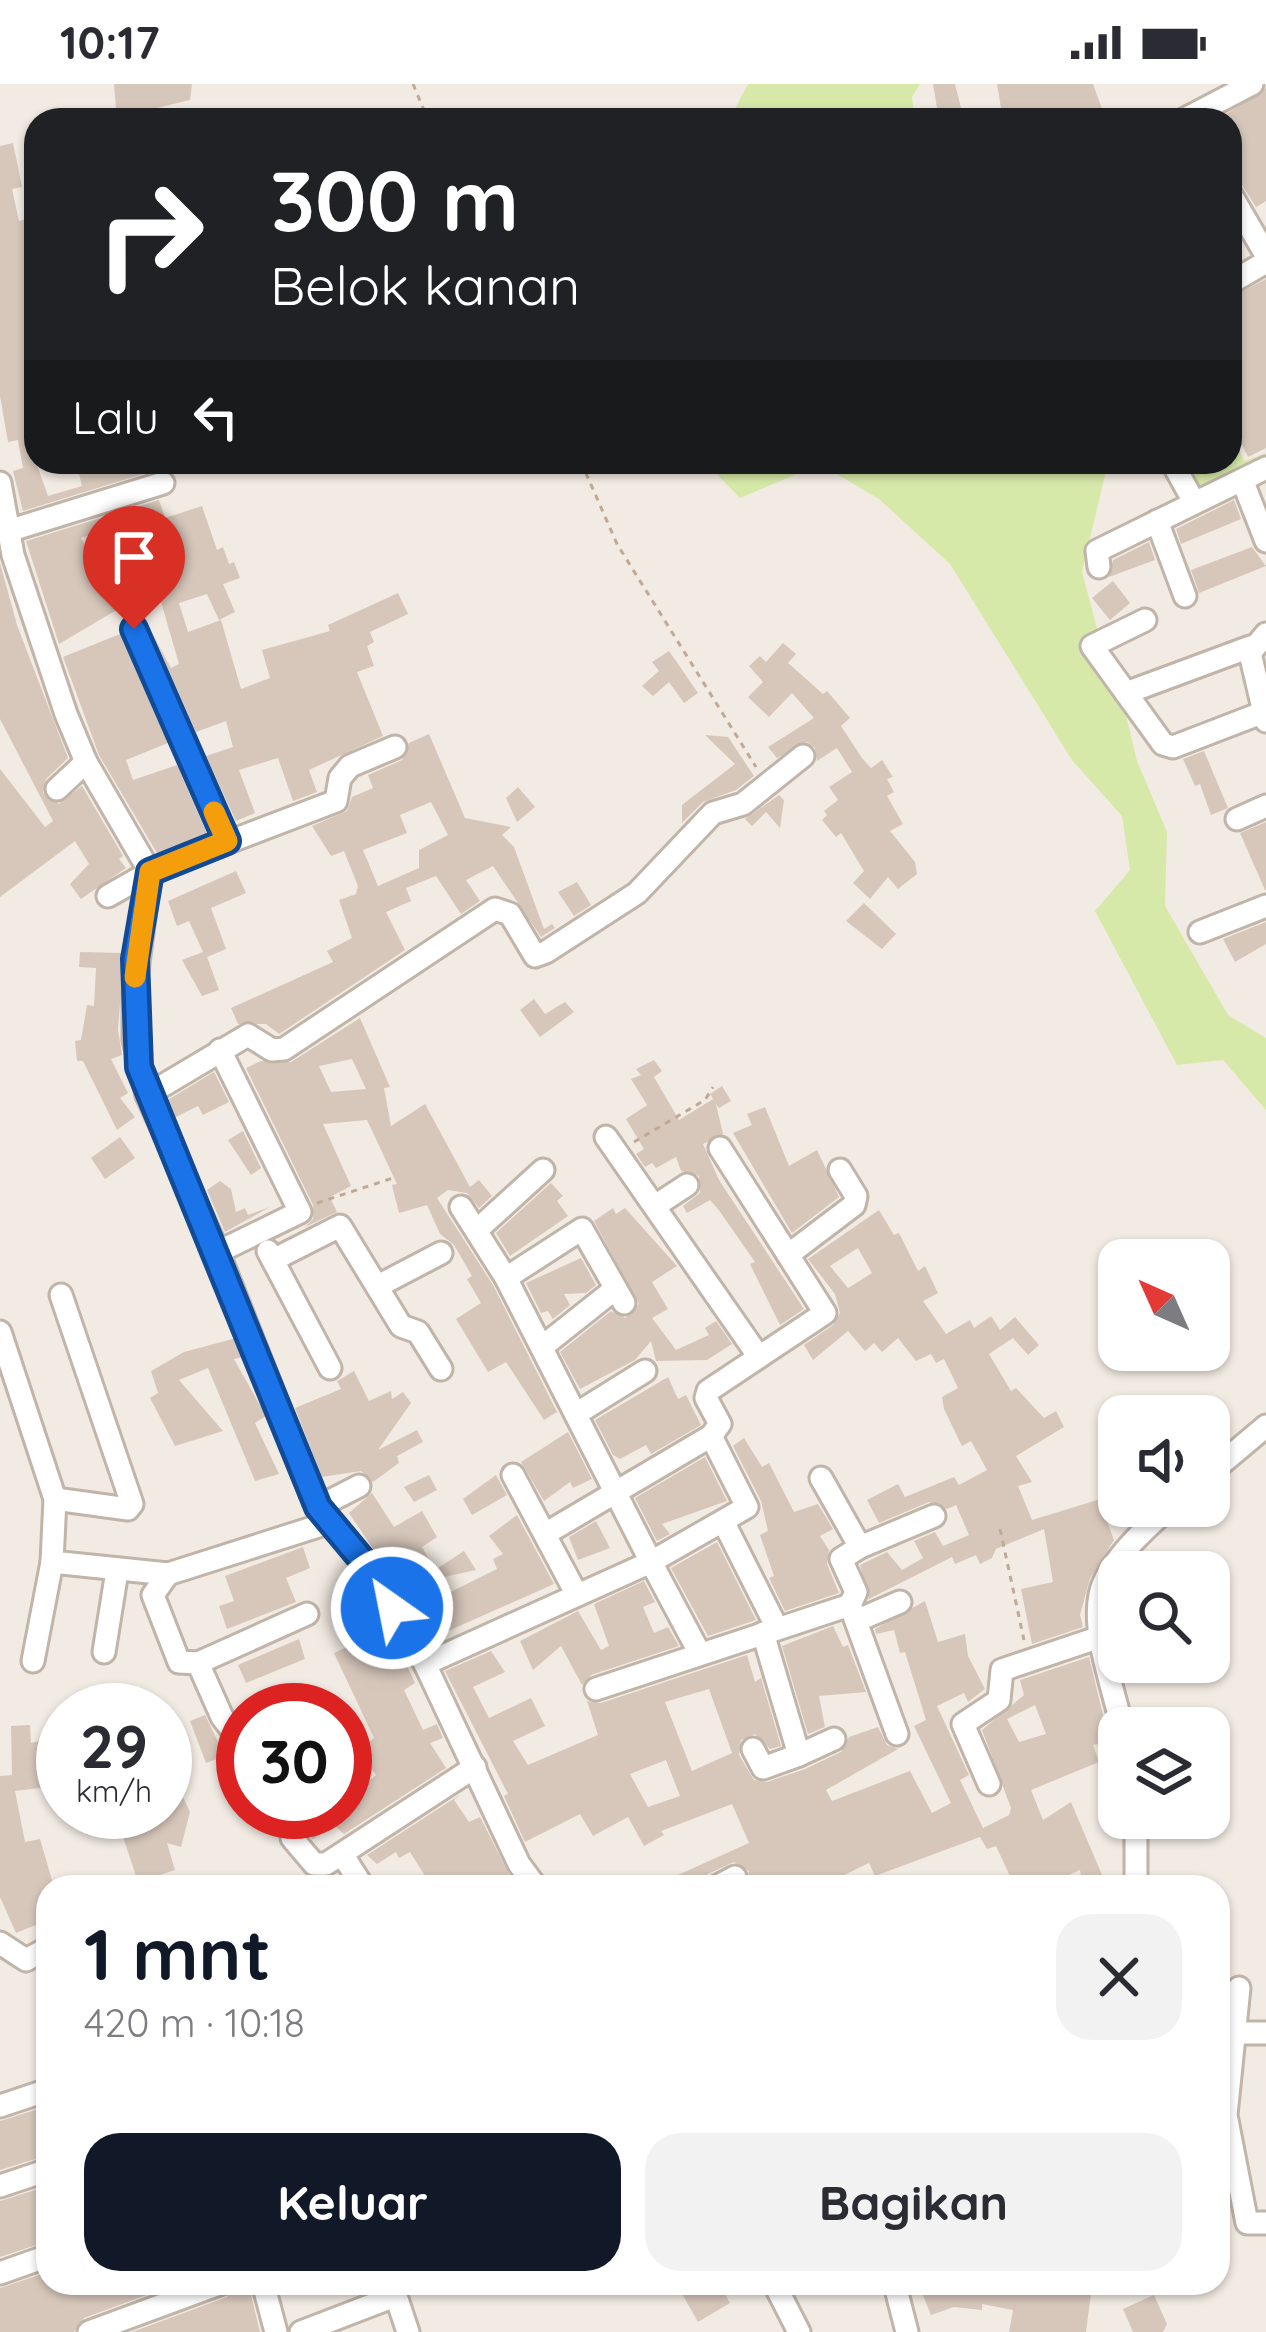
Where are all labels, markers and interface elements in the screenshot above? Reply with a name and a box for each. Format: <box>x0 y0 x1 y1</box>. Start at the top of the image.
text: 10:17 <box>60 14 160 70</box>
text: 300 m <box>270 147 519 252</box>
icon: right <box>72 156 228 312</box>
text: Belok kanan <box>270 251 580 319</box>
icon: left <box>183 384 249 450</box>
text: Lalu <box>72 389 159 445</box>
pin <box>83 506 185 629</box>
icon: arrive <box>101 524 167 590</box>
north arrow <box>1098 1239 1230 1371</box>
map controls <box>1098 1239 1230 1839</box>
button: sound <box>1098 1395 1230 1527</box>
position arrow <box>329 1545 455 1671</box>
button: search <box>1098 1551 1230 1683</box>
speed limit sign: 30 <box>216 1683 372 1839</box>
button: layers <box>1098 1707 1230 1839</box>
text: 29 <box>80 1708 148 1783</box>
text: km/h <box>76 1772 152 1810</box>
text: 1 mnt <box>84 1908 271 1998</box>
button: close <box>1056 1914 1182 2040</box>
text: 420 m · 10:18 <box>84 1998 305 2047</box>
button: Keluar <box>84 2133 621 2271</box>
button: Bagikan <box>645 2133 1182 2271</box>

